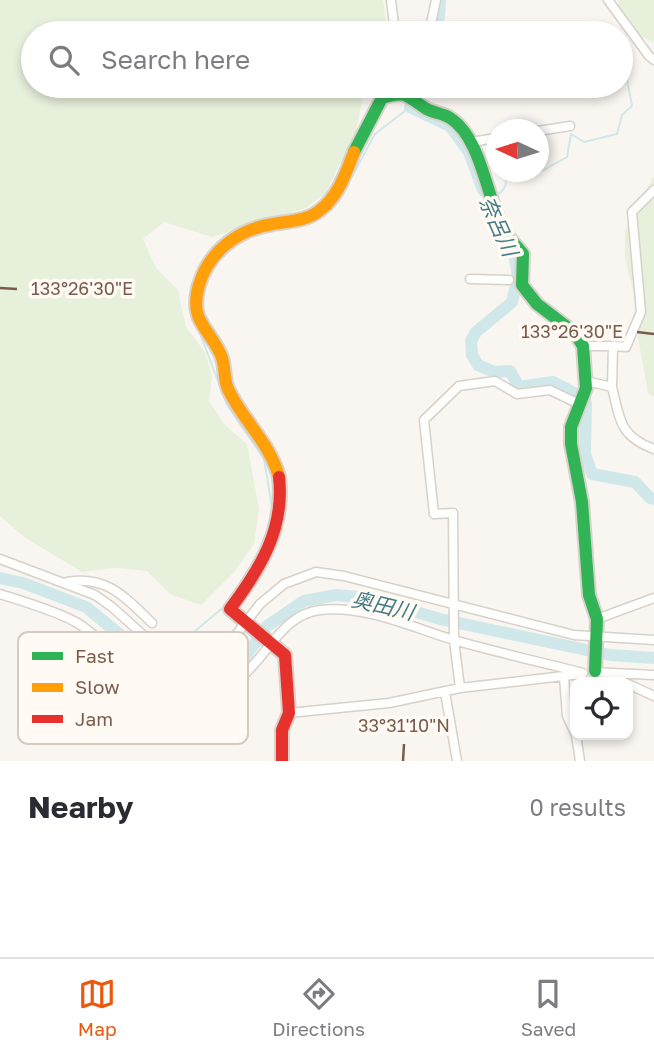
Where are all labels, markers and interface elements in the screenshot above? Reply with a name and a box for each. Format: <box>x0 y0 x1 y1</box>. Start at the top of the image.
search box <box>21 21 633 98</box>
icon: search <box>45 41 83 79</box>
text: Search here <box>101 44 250 75</box>
north arrow <box>486 119 549 182</box>
water label: 奈呂川 <box>474 192 525 262</box>
text: 133°26'30"E <box>31 277 133 299</box>
text: 133°26'30"E <box>521 320 623 342</box>
water label: 奥田川 <box>349 585 419 625</box>
legend <box>18 632 248 744</box>
text: Fast <box>75 644 114 667</box>
text: Slow <box>75 675 120 698</box>
map controls <box>570 677 633 740</box>
button: locate <box>570 677 633 740</box>
text: Jam <box>75 707 113 730</box>
text: 33°31'10"N <box>358 714 450 736</box>
text: Nearby <box>28 789 133 825</box>
text: 0 results <box>530 793 626 821</box>
tab: Map <box>78 975 117 1040</box>
tab: Directions <box>272 975 365 1040</box>
tab: Saved <box>521 975 576 1040</box>

